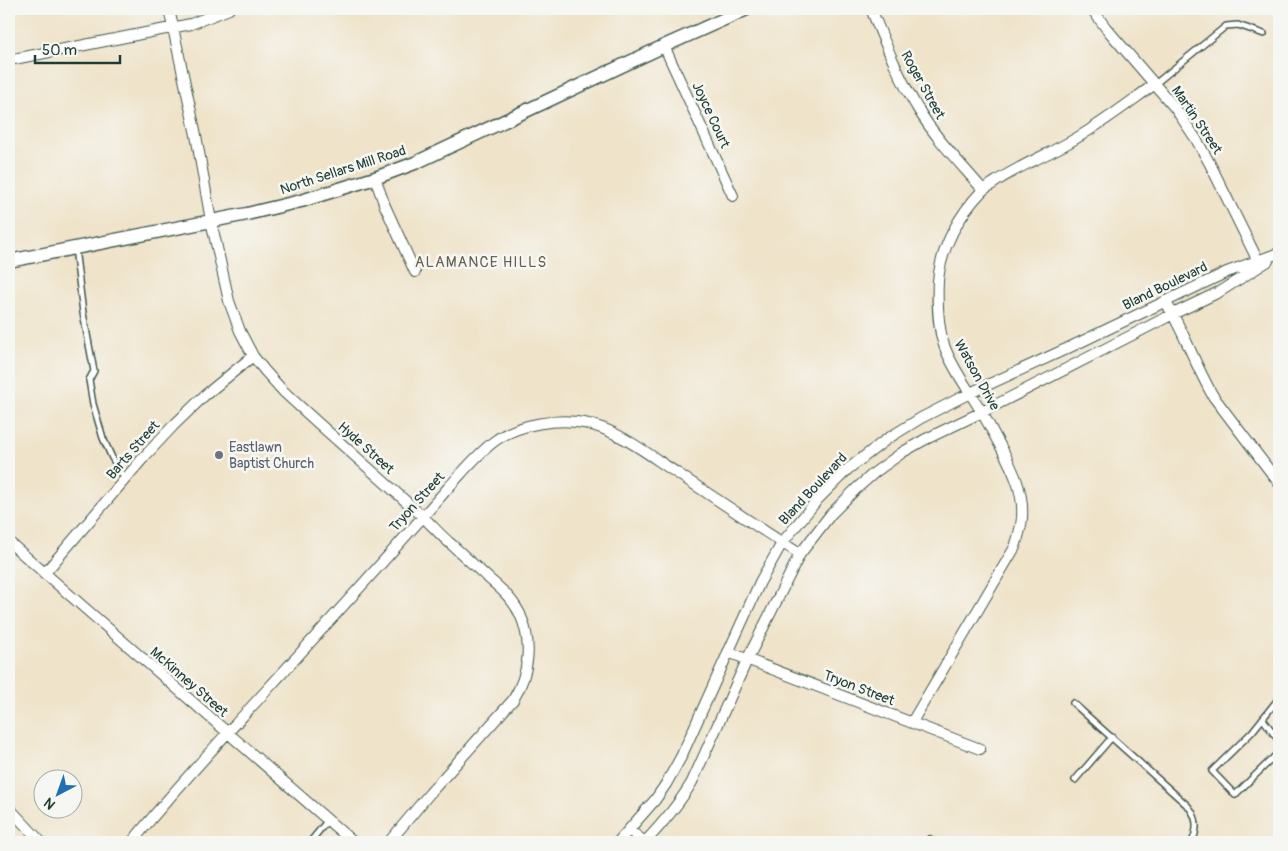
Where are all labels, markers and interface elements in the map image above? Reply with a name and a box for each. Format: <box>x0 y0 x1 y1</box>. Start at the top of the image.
scale bar <box>35 32 120 64</box>
text: 50 m <box>42 41 77 60</box>
street label: Roger Street <box>897 48 949 122</box>
street label: Joyce Court <box>688 79 734 151</box>
street label: Martin Street <box>1168 83 1226 158</box>
street label: North Sellars Mill Road <box>278 142 408 198</box>
district label: ALAMANCE HILLS <box>415 253 547 272</box>
street label: Bland Boulevard <box>1120 258 1210 314</box>
street label: Watson Drive <box>951 337 1003 413</box>
street label: Barts Street <box>103 417 163 483</box>
street label: Hyde Street <box>334 418 398 478</box>
place label: Eastlawn Baptist Church <box>229 439 314 472</box>
marker: Eastlawn Baptist Church <box>213 449 225 461</box>
street label: Bland Boulevard <box>775 449 851 529</box>
street label: Tryon Street <box>386 468 449 535</box>
street label: McKinney Street <box>147 644 232 721</box>
street label: Tryon Street <box>821 667 897 709</box>
north arrow <box>32 768 82 818</box>
text: N <box>41 794 59 813</box>

